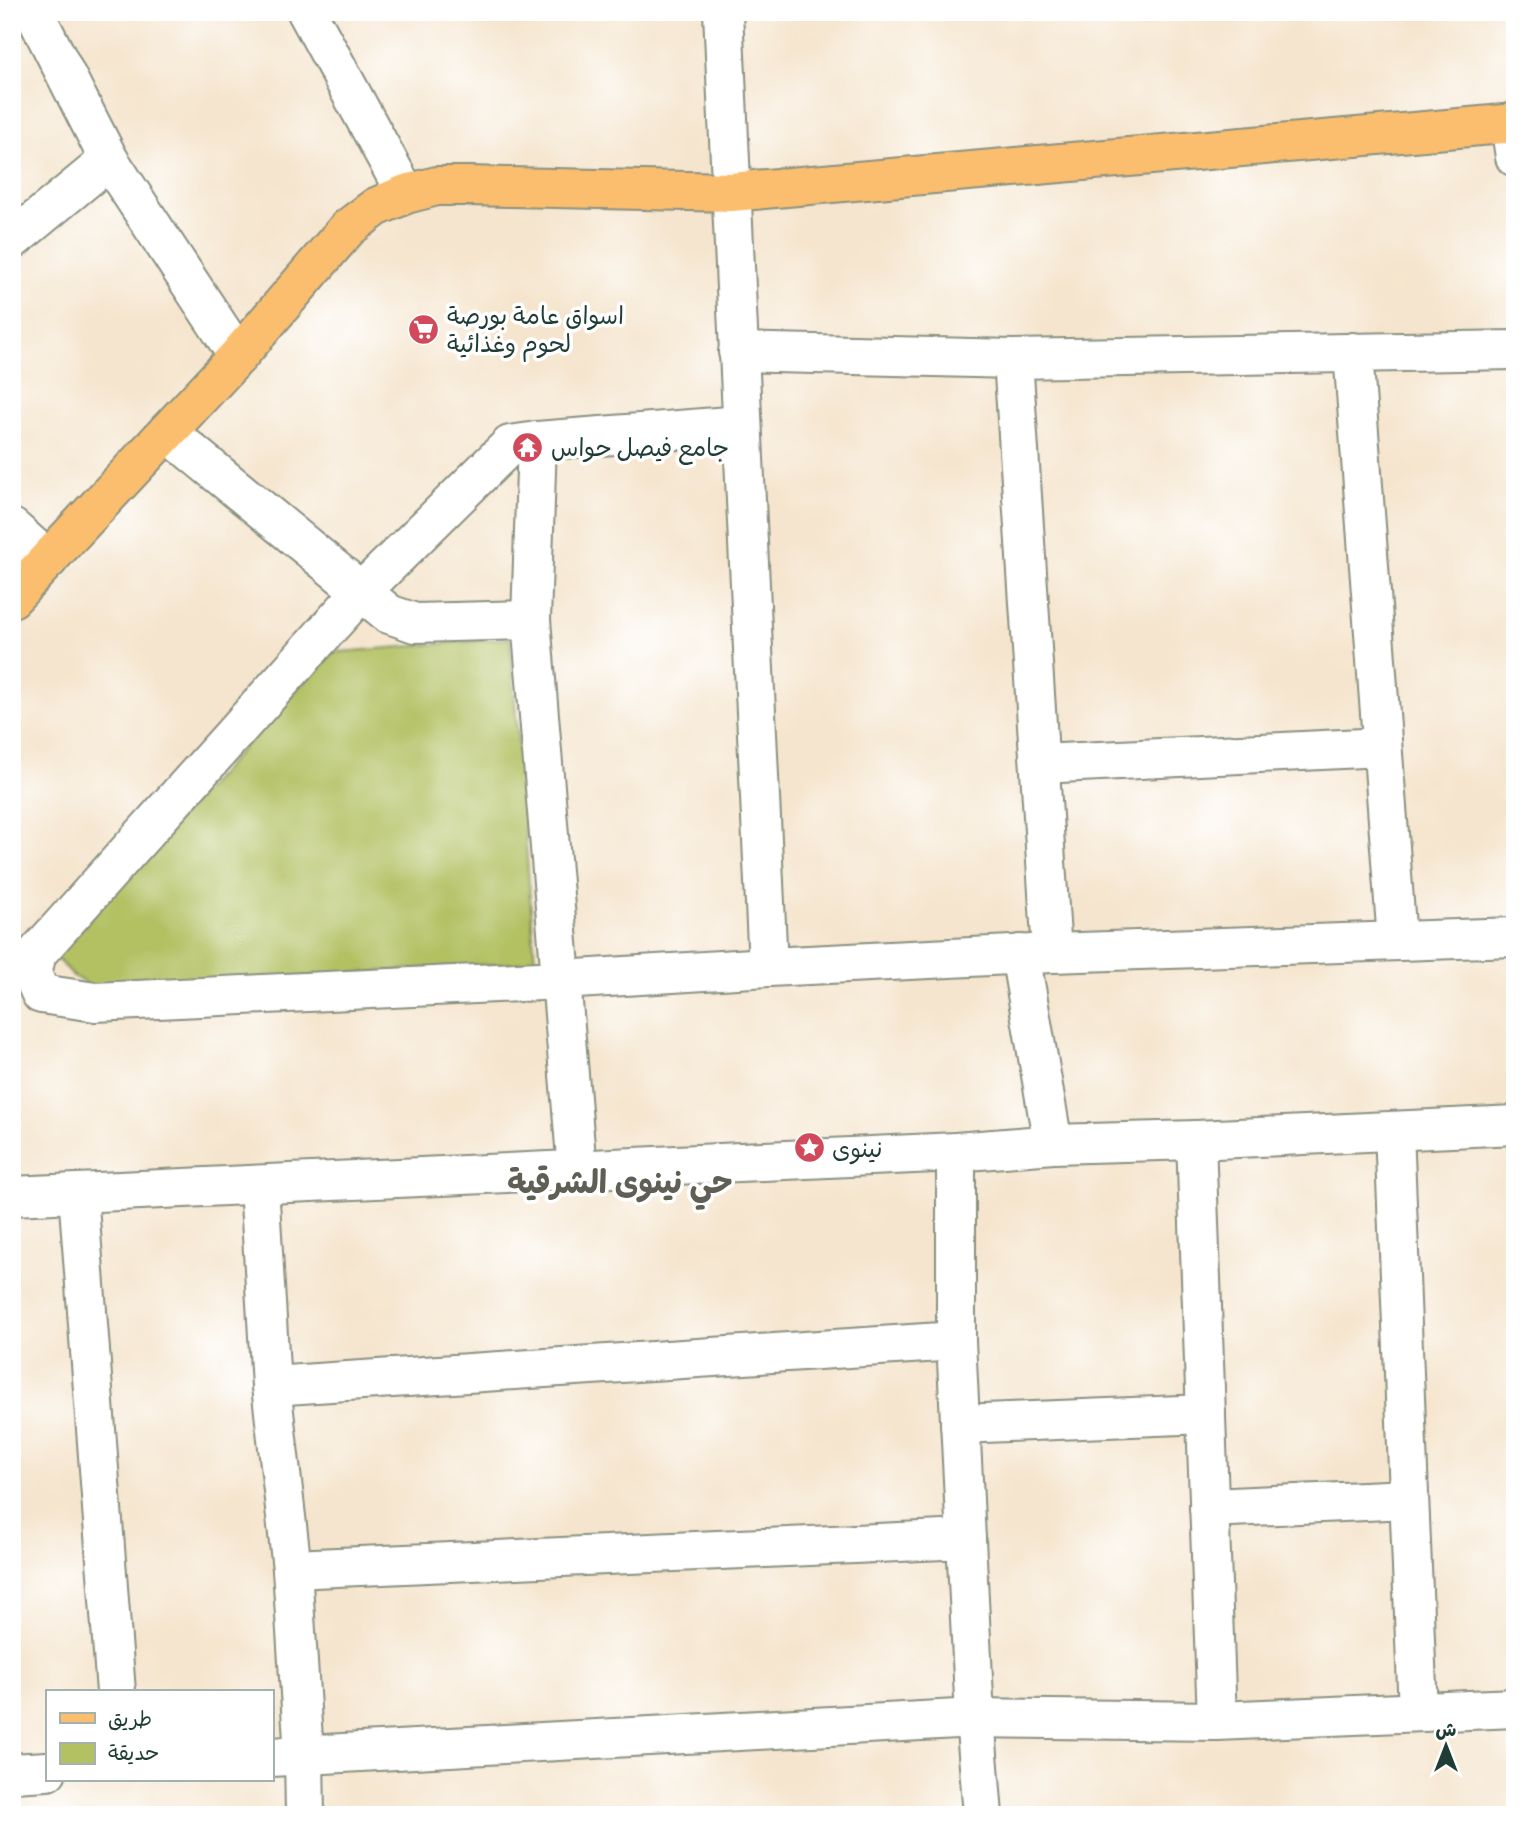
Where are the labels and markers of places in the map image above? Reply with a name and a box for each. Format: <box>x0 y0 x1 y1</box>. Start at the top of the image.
place label: اسواق عامة بورصة لحوم وغذائية <box>447 300 624 362</box>
supermarket icon: اسواق عامة بورصة لحوم وغذائية <box>407 312 441 346</box>
temple icon: جامع فيصل حواس <box>511 430 545 464</box>
place label: جامع فيصل حواس <box>551 432 729 465</box>
place icon: نينوى <box>792 1131 826 1165</box>
place label: نينوى <box>832 1133 882 1165</box>

